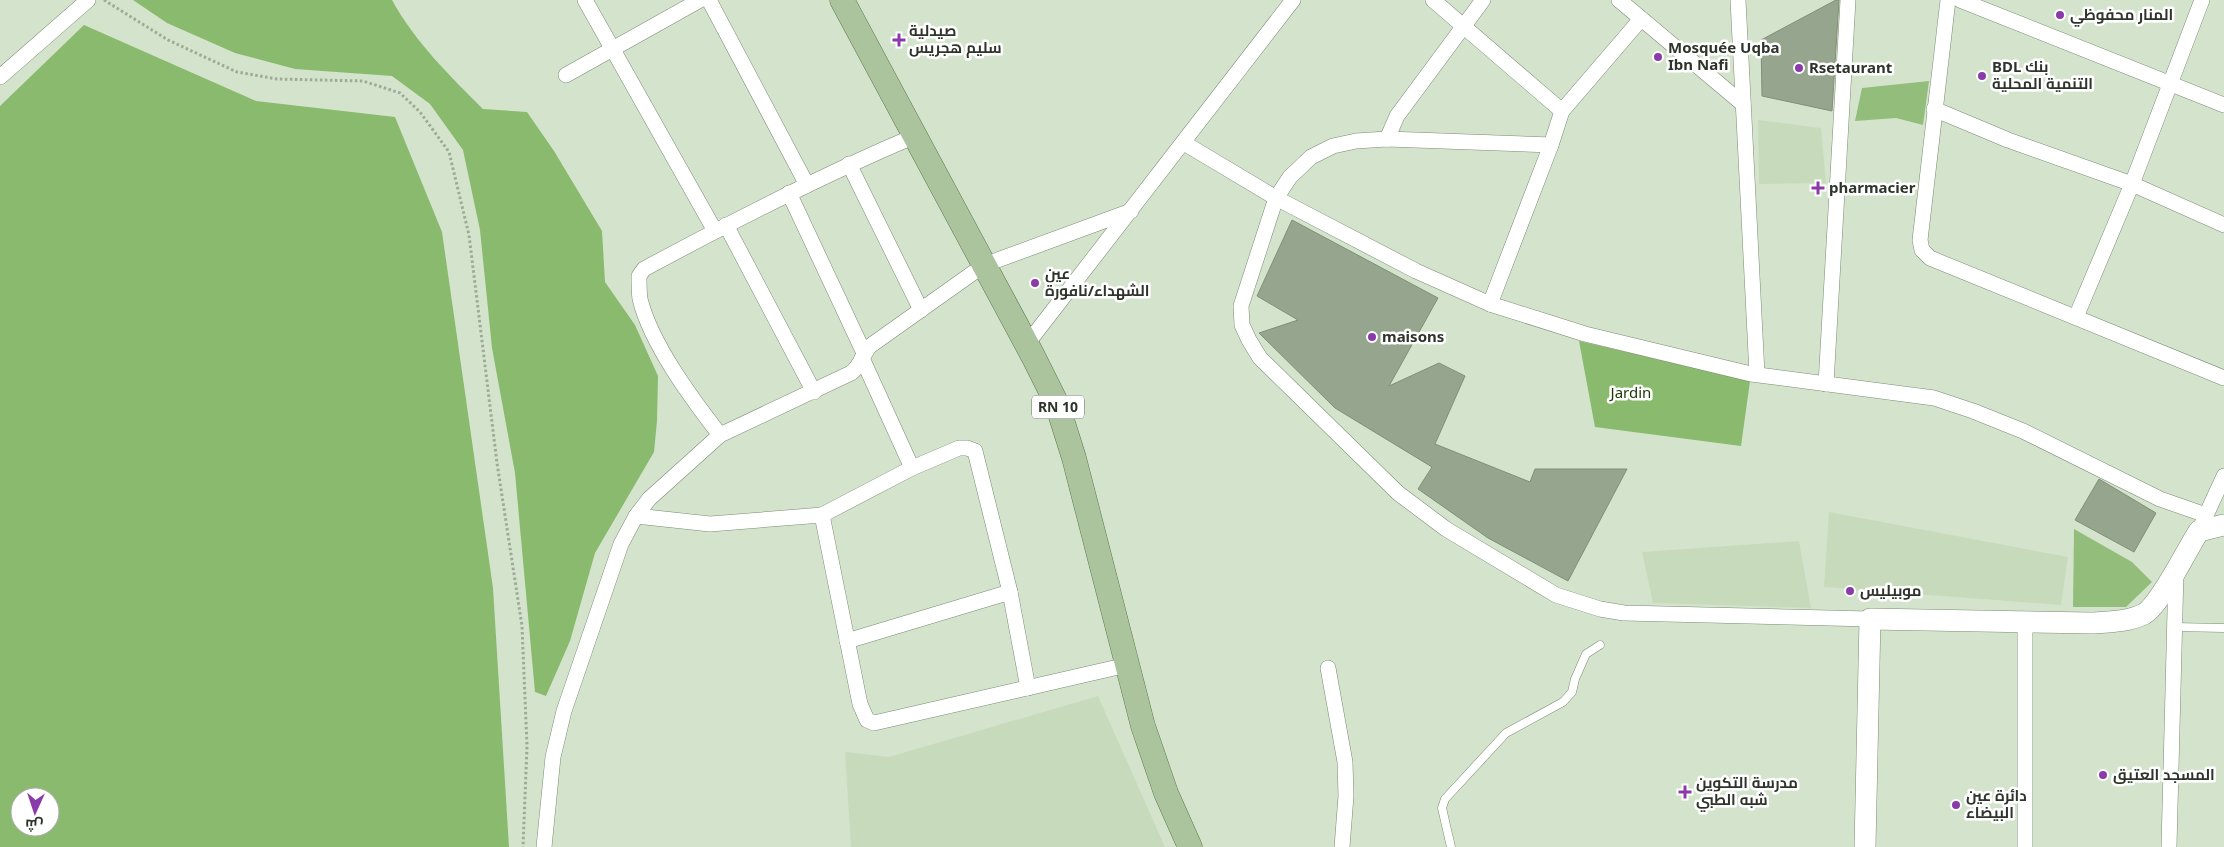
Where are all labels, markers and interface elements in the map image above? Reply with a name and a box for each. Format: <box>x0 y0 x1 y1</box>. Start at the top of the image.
place label: المنار محفوظي <box>2070 4 2173 27</box>
marker: المنار محفوظي <box>2054 9 2066 21</box>
place label: صيدلية سليم هجريس <box>909 20 1002 58</box>
marker: صيدلية سليم هجريس <box>893 34 905 46</box>
place label: Mosquée Uqba Ibn Nafi <box>1668 37 1779 74</box>
marker: Mosquée Uqba Ibn Nafi <box>1652 51 1664 63</box>
place label: BDL بنك التنمية المحلية <box>1992 56 2093 93</box>
place label: Rsetaurant <box>1809 57 1893 77</box>
marker: Rsetaurant <box>1793 62 1805 74</box>
marker: BDL بنك التنمية المحلية <box>1976 70 1988 82</box>
place label: pharmacier <box>1829 177 1916 197</box>
marker: pharmacier <box>1811 181 1825 195</box>
place label: عين الشهداء/نافورة <box>1045 263 1150 300</box>
marker: عين الشهداء/نافورة <box>1029 277 1041 289</box>
place label: maisons <box>1382 326 1444 346</box>
marker: maisons <box>1366 331 1378 343</box>
park label: Jardin <box>1609 382 1651 402</box>
road number: RN 10 <box>1032 396 1084 418</box>
place label: موبيليس <box>1860 580 1922 600</box>
marker: موبيليس <box>1844 585 1856 597</box>
place label: المسجد العتيق <box>2113 764 2215 784</box>
marker: المسجد العتيق <box>2097 769 2109 781</box>
place label: مدرسة التكوين شبه الطبي <box>1696 772 1798 812</box>
marker: مدرسة التكوين شبه الطبي <box>1678 785 1692 799</box>
place label: دائرة عين البيضاء <box>1966 785 2027 822</box>
north arrow <box>10 787 60 837</box>
marker: دائرة عين البيضاء <box>1950 799 1962 811</box>
text: ش <box>25 816 44 835</box>

